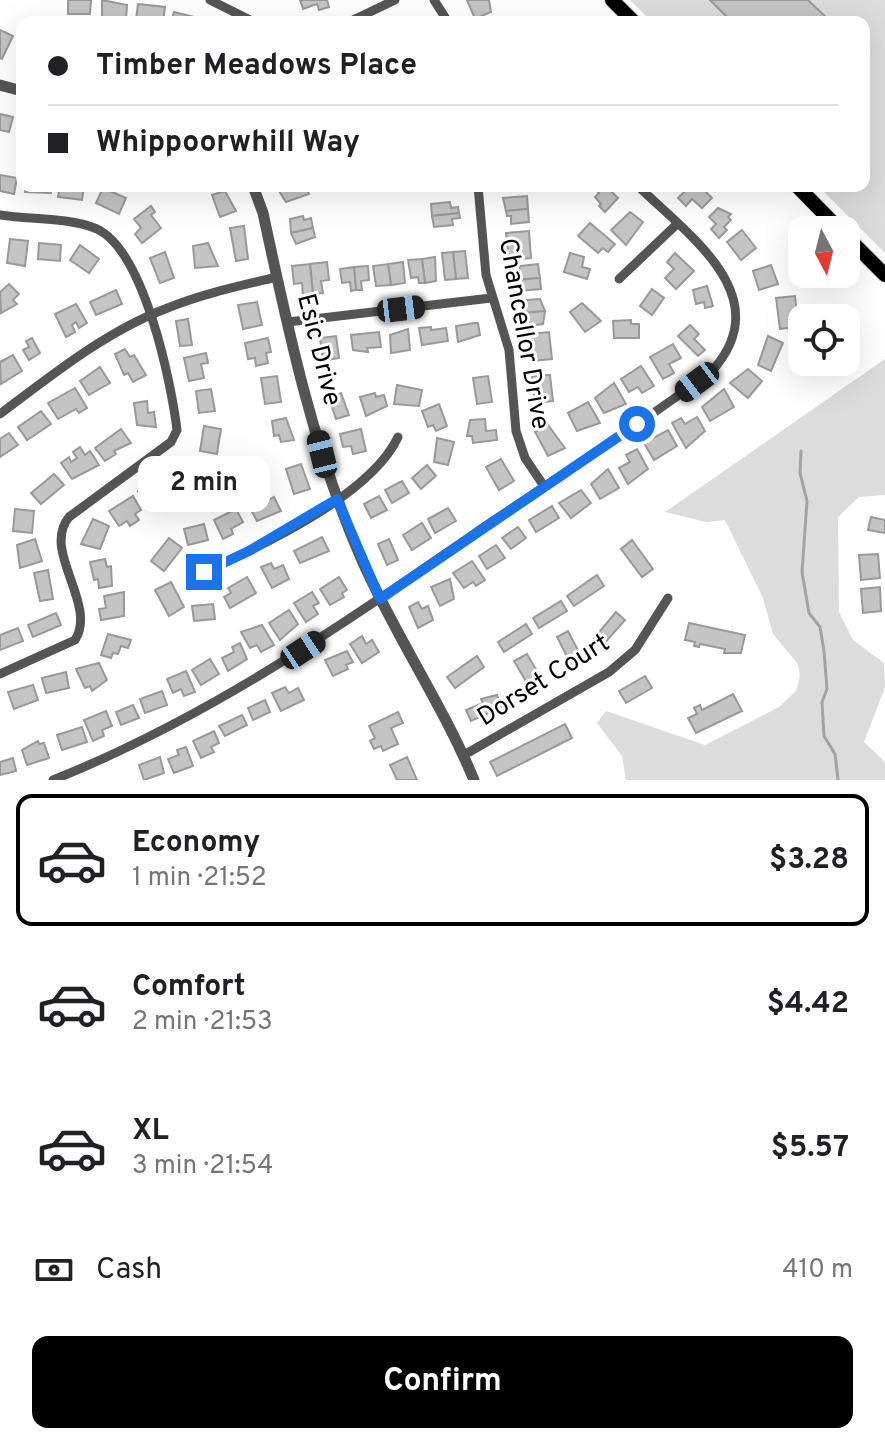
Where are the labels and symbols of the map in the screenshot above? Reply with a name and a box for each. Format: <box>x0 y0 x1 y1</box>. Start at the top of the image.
north arrow <box>788 216 860 288</box>
street label: Chancellor Drive <box>490 236 556 432</box>
street label: Esic Drive <box>288 290 348 410</box>
car <box>376 294 426 324</box>
car <box>671 358 723 406</box>
route start <box>619 406 655 442</box>
car <box>305 428 339 480</box>
callout: 2 min <box>138 456 270 512</box>
route end <box>186 554 222 590</box>
car <box>276 627 330 673</box>
street label: Dorset Court <box>472 627 616 735</box>

